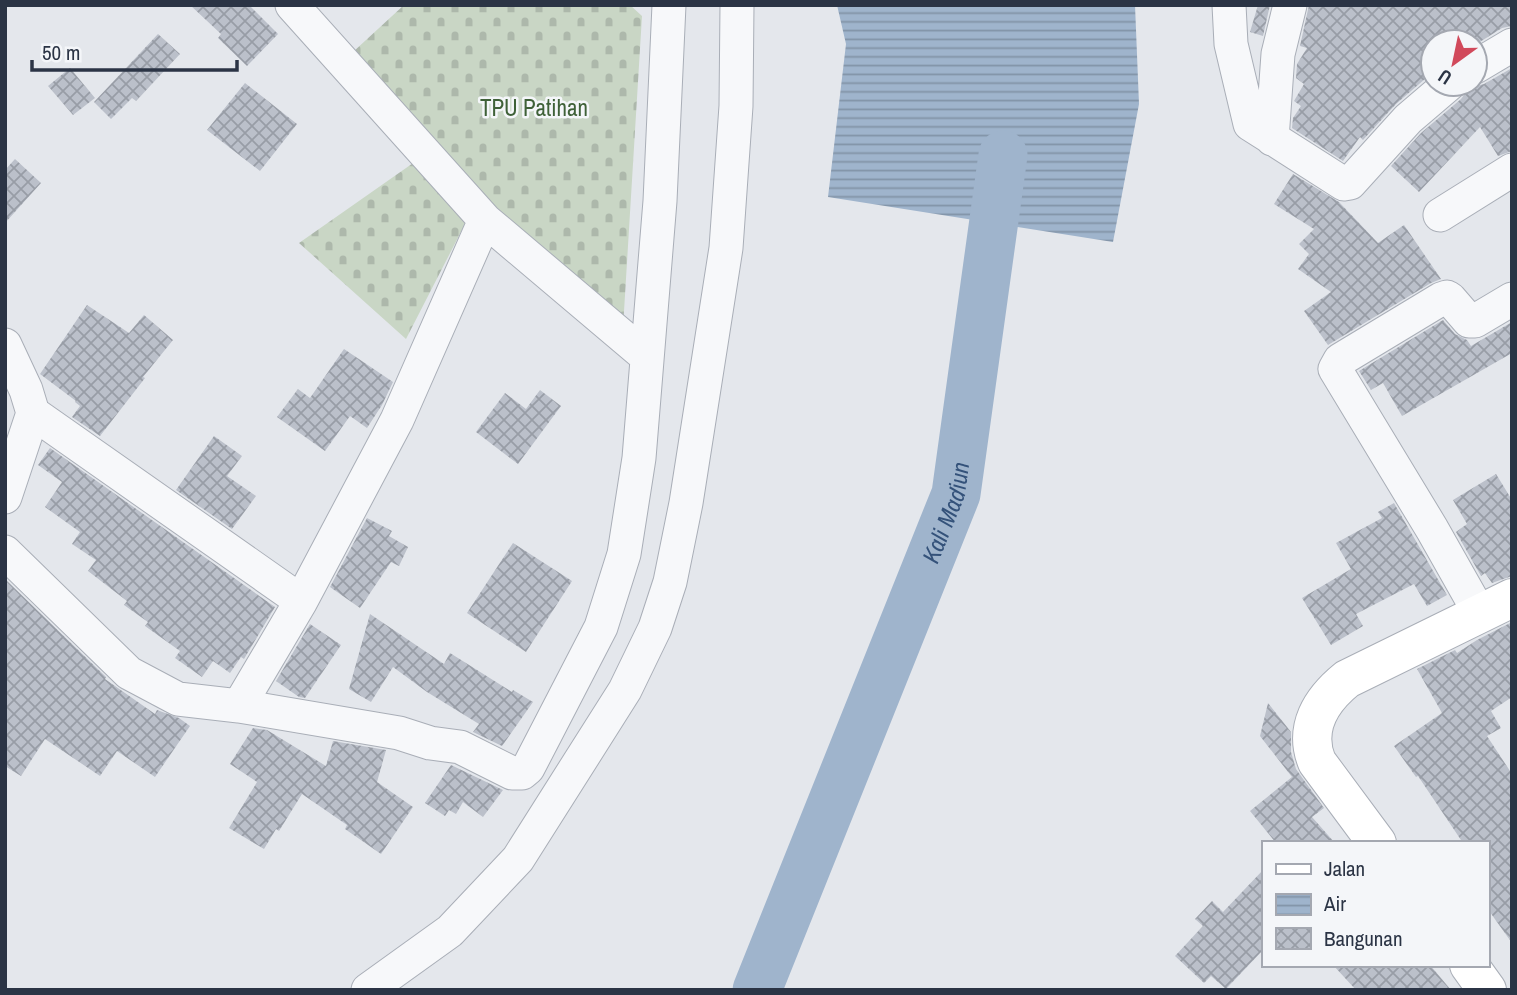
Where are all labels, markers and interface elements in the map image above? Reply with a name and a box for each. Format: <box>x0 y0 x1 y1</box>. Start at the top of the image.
scale bar <box>32 28 236 72</box>
north arrow <box>1419 28 1489 98</box>
text: 50 m <box>42 38 80 67</box>
text: U <box>1433 63 1457 91</box>
park label: TPU Patihan <box>480 92 588 123</box>
water label: Kali Madiun <box>914 460 976 568</box>
legend <box>1262 841 1489 967</box>
text: Jalan <box>1324 854 1365 883</box>
text: Air <box>1323 889 1346 918</box>
text: Bangunan <box>1324 924 1403 953</box>

